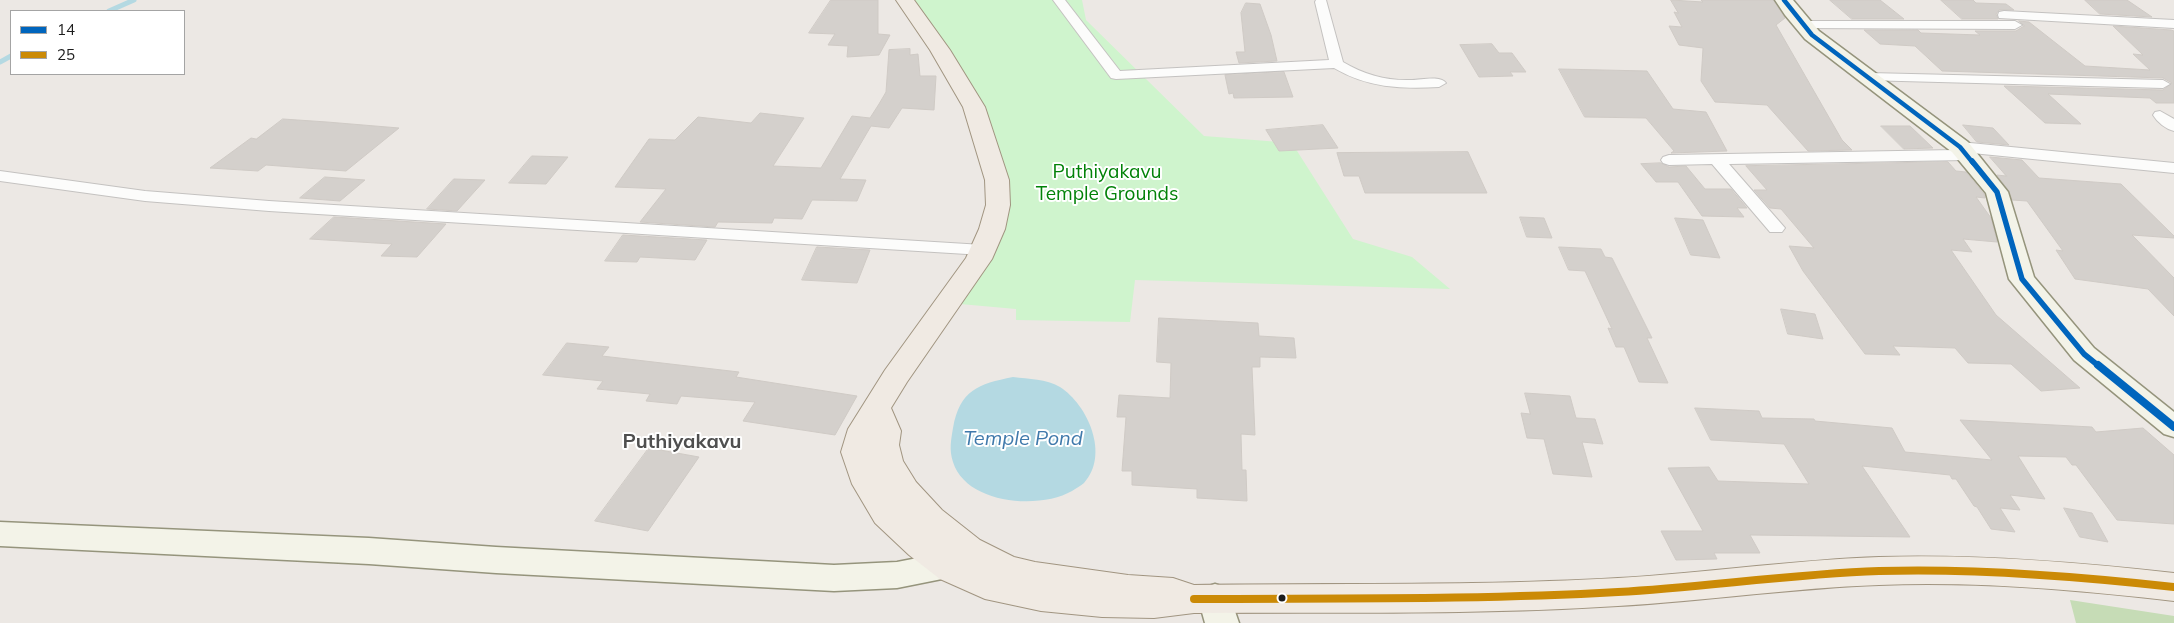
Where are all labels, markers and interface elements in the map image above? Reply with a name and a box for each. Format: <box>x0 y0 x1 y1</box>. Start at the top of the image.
legend <box>10 10 185 75</box>
text: 14 <box>57 20 75 39</box>
text: 25 <box>57 45 75 64</box>
park label: Puthiyakavu Temple Grounds <box>1036 161 1178 205</box>
water label: Temple Pond <box>963 427 1083 451</box>
district label: Puthiyakavu <box>622 430 742 454</box>
unlabelled marker <box>1277 593 1287 603</box>

